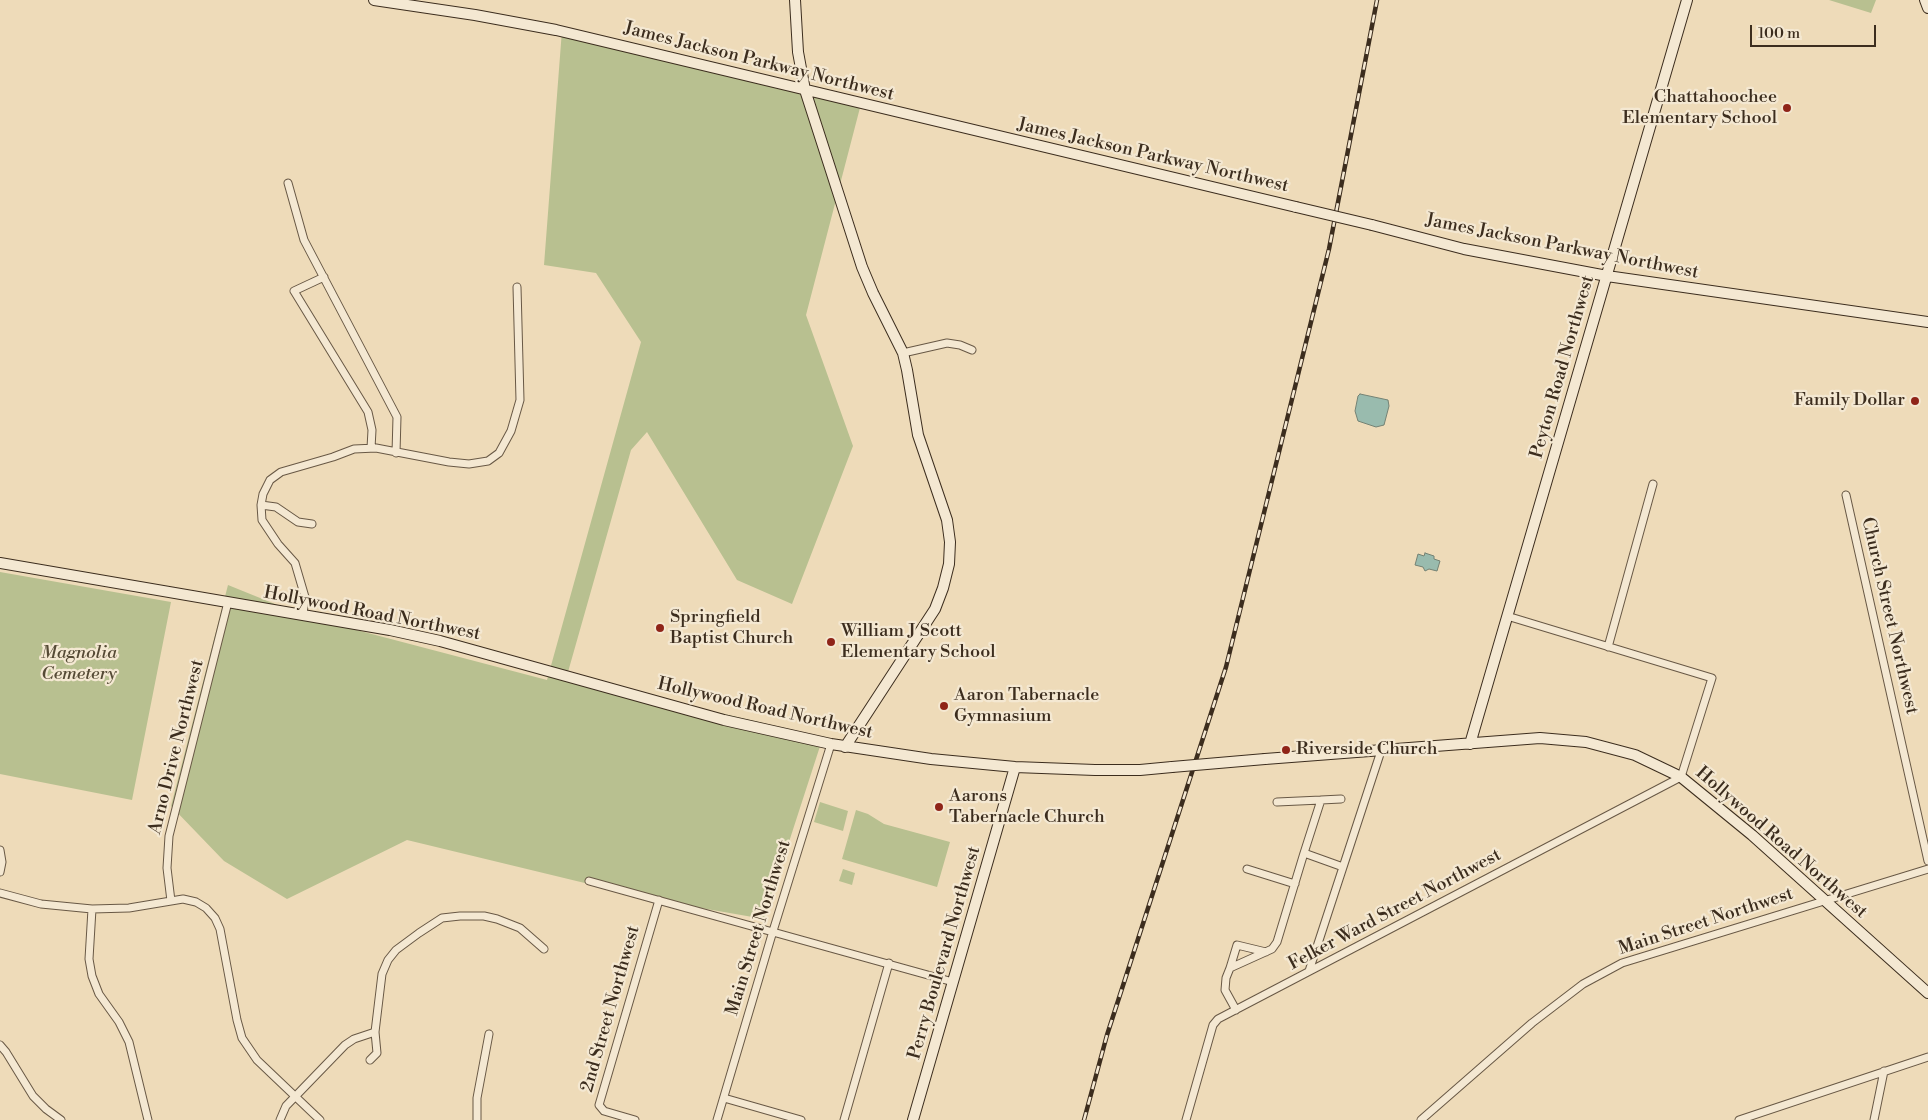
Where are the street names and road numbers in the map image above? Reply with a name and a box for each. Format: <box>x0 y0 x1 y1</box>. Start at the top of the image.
street label: James Jackson Parkway Northwest <box>622 18 896 106</box>
street label: James Jackson Parkway Northwest <box>1015 114 1291 198</box>
street label: James Jackson Parkway Northwest <box>1424 210 1700 284</box>
street label: Peyton Road Northwest <box>1526 273 1600 461</box>
street label: Church Street Northwest <box>1856 515 1922 717</box>
street label: Hollywood Road Northwest <box>262 582 482 646</box>
street label: Arno Drive Northwest <box>145 658 209 836</box>
street label: Hollywood Road Northwest <box>655 674 875 744</box>
street label: Hollywood Road Northwest <box>1691 763 1871 923</box>
street label: Main Street Northwest <box>722 838 796 1018</box>
street label: Perry Boulevard Northwest <box>904 844 986 1062</box>
street label: Felker Ward Street Northwest <box>1285 845 1505 975</box>
street label: Main Street Northwest <box>1616 884 1796 960</box>
street label: 2nd Street Northwest <box>577 923 645 1095</box>

